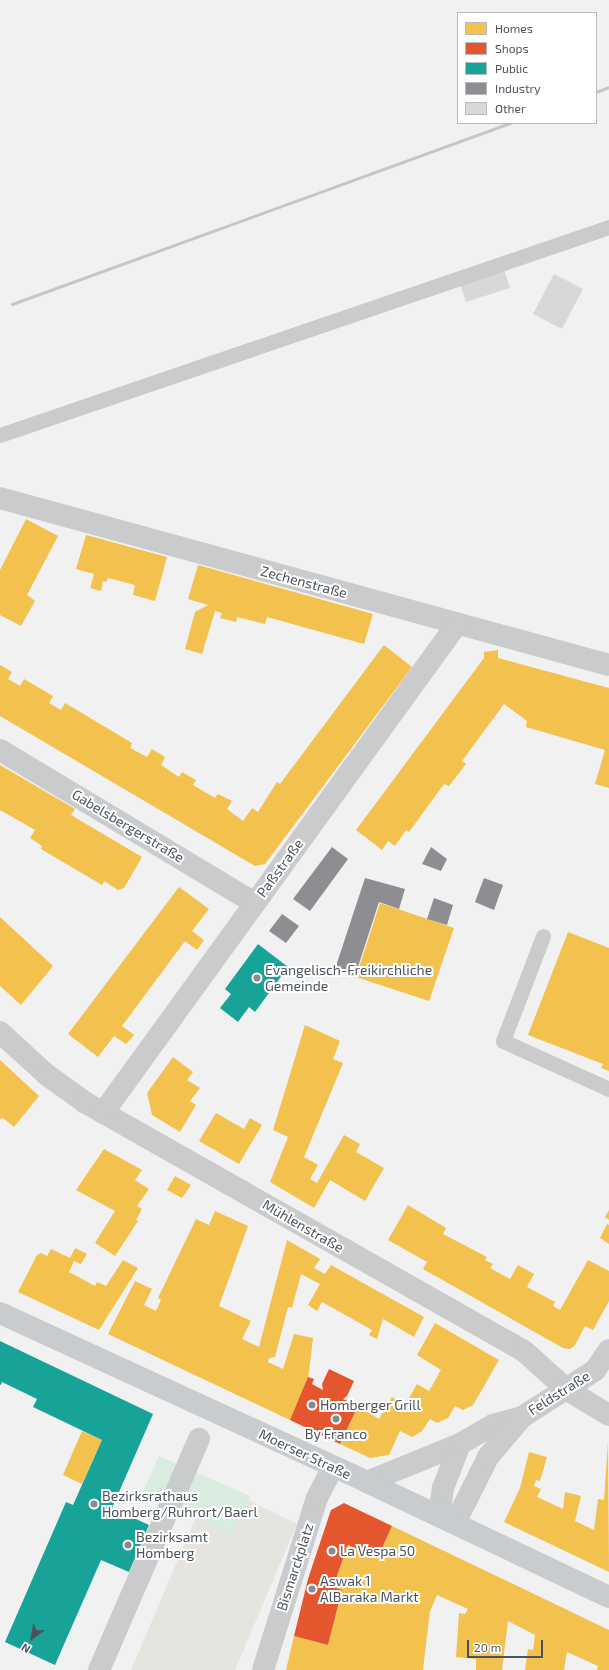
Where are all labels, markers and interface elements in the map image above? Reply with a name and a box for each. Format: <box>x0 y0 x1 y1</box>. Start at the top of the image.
legend <box>457 12 597 124</box>
text: Homes <box>495 21 533 35</box>
text: Shops <box>495 41 529 55</box>
text: Public <box>495 61 528 75</box>
text: Industry <box>495 81 541 95</box>
text: Other <box>495 101 526 115</box>
street label: Zechenstraße <box>259 562 349 602</box>
street label: Gabelsbergerstraße <box>69 786 187 866</box>
street label: Paßstraße <box>253 836 307 900</box>
place label: Evangelisch-Freikirchliche Gemeinde <box>265 962 432 994</box>
marker: Evangelisch-Freikirchliche Gemeinde <box>252 973 262 983</box>
street label: Mühlenstraße <box>259 1196 347 1256</box>
street label: Feldstraße <box>525 1367 593 1419</box>
place label: Homberger Grill <box>320 1397 421 1413</box>
marker: Homberger Grill <box>307 1400 317 1410</box>
marker: By Franco <box>331 1414 341 1424</box>
street label: Moerser Straße <box>256 1425 354 1483</box>
place label: By Franco <box>305 1426 367 1442</box>
place label: Bezirksrathaus Homberg/Ruhrort/Baerl <box>102 1488 258 1520</box>
marker: Bezirksrathaus Homberg/Ruhrort/Baerl <box>89 1499 99 1509</box>
street label: Bismarckplatz <box>273 1521 317 1613</box>
place label: Bezirksamt Homberg <box>136 1529 208 1562</box>
marker: Bezirksamt Homberg <box>123 1540 133 1550</box>
place label: La Vespa 50 <box>340 1543 416 1559</box>
marker: La Vespa 50 <box>327 1546 337 1556</box>
place label: Aswak 1 AlBaraka Markt <box>320 1573 419 1606</box>
marker: Aswak 1 AlBaraka Markt <box>307 1584 317 1594</box>
north arrow <box>12 1618 52 1658</box>
scale bar <box>469 1632 545 1658</box>
text: 20 m <box>474 1640 501 1654</box>
text: N <box>19 1641 32 1656</box>

